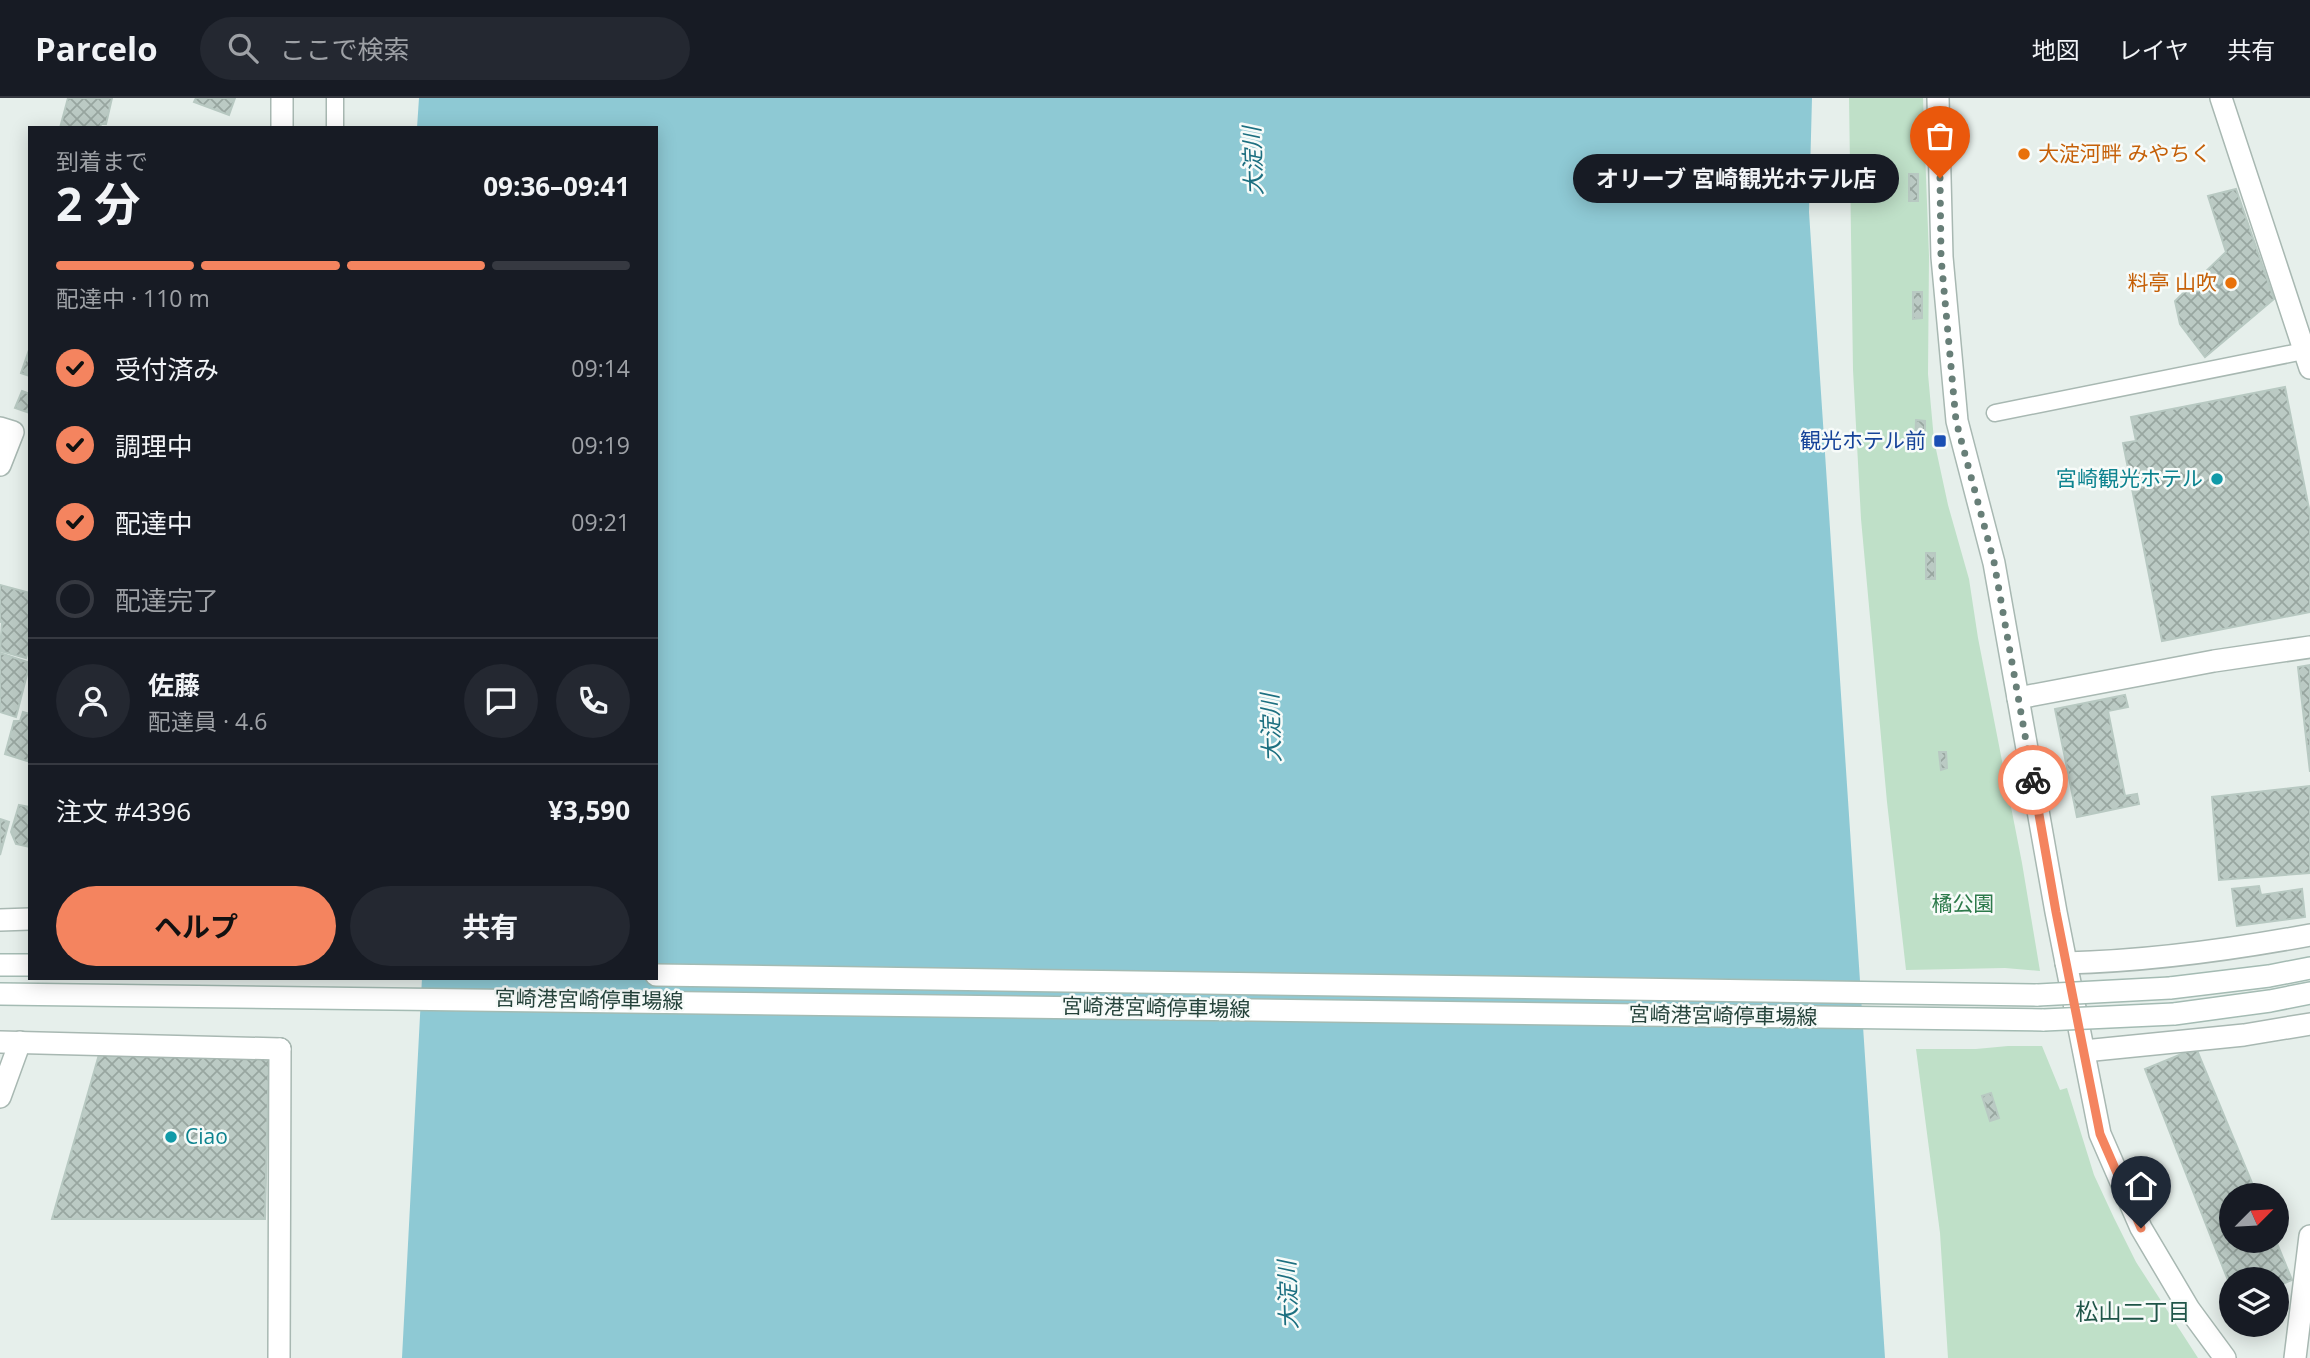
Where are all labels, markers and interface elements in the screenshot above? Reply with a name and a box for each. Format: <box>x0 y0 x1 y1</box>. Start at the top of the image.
search box <box>200 17 690 80</box>
text: Parcelo <box>35 26 158 71</box>
icon: search <box>224 29 262 67</box>
text: ここで検索 <box>280 31 410 67</box>
text: 地図 <box>2032 33 2080 66</box>
text: レイヤ <box>2118 33 2189 66</box>
text: 共有 <box>2227 33 2275 66</box>
pin <box>1910 106 1970 178</box>
icon: bag <box>1921 117 1959 155</box>
water label: 大淀川 <box>1235 123 1269 196</box>
place label: 大淀河畔 みやちく <box>2038 139 2211 167</box>
text: 到着まで <box>56 145 148 177</box>
marker: 大淀河畔 みやちく <box>2016 146 2032 162</box>
callout: オリーブ 宮崎観光ホテル店 <box>1573 154 1898 202</box>
text: オリーブ 宮崎観光ホテル店 <box>1596 162 1876 194</box>
text: 09:36–09:41 <box>483 168 630 204</box>
text: 2 分 <box>56 172 140 234</box>
place label: 料亭 山吹 <box>2128 268 2217 296</box>
marker: 料亭 山吹 <box>2223 275 2239 291</box>
text: 配達中 · 110 m <box>56 282 210 314</box>
icon: check <box>56 349 94 387</box>
text: 受付済み <box>115 351 219 387</box>
text: 09:14 <box>571 352 630 384</box>
icon: check <box>56 426 94 464</box>
place label: 観光ホテル前 <box>1800 426 1926 454</box>
text: 調理中 <box>115 428 193 464</box>
text: 09:19 <box>571 429 630 461</box>
marker: 観光ホテル前 <box>1932 433 1948 449</box>
place label: 宮崎観光ホテル <box>2056 464 2203 492</box>
marker: 宮崎観光ホテル <box>2209 471 2225 487</box>
icon: check <box>56 503 94 541</box>
text: 配達中 <box>115 505 193 541</box>
text: 09:21 <box>571 506 630 538</box>
text: 配達完了 <box>115 582 219 618</box>
button: person <box>56 664 130 738</box>
button: chat <box>464 664 538 738</box>
button: phone <box>556 664 630 738</box>
text: 佐藤 <box>148 667 200 703</box>
water label: 大淀川 <box>1253 690 1287 763</box>
text: 配達員 · 4.6 <box>148 705 267 737</box>
courier <box>1998 745 2068 815</box>
icon: bike <box>2014 761 2052 799</box>
text: ¥3,590 <box>548 792 630 828</box>
text: 注文 #4396 <box>56 793 191 829</box>
button: ヘルプ <box>56 886 336 966</box>
button: 共有 <box>350 886 630 966</box>
park label: 橘公園 <box>1932 889 1995 917</box>
street label: 宮崎港宮崎停車場線 <box>494 983 684 1015</box>
street label: 宮崎港宮崎停車場線 <box>1061 991 1251 1023</box>
street label: 宮崎港宮崎停車場線 <box>1628 999 1818 1031</box>
place label: Ciao <box>185 1122 228 1150</box>
marker: Ciao <box>163 1129 179 1145</box>
pin <box>2111 1156 2171 1228</box>
icon: home <box>2122 1167 2160 1205</box>
north arrow <box>2219 1183 2289 1253</box>
map controls <box>2219 1183 2289 1337</box>
water label: 大淀川 <box>1270 1257 1304 1330</box>
button: layers <box>2219 1267 2289 1337</box>
district label: 松山二丁目 <box>2076 1295 2191 1327</box>

